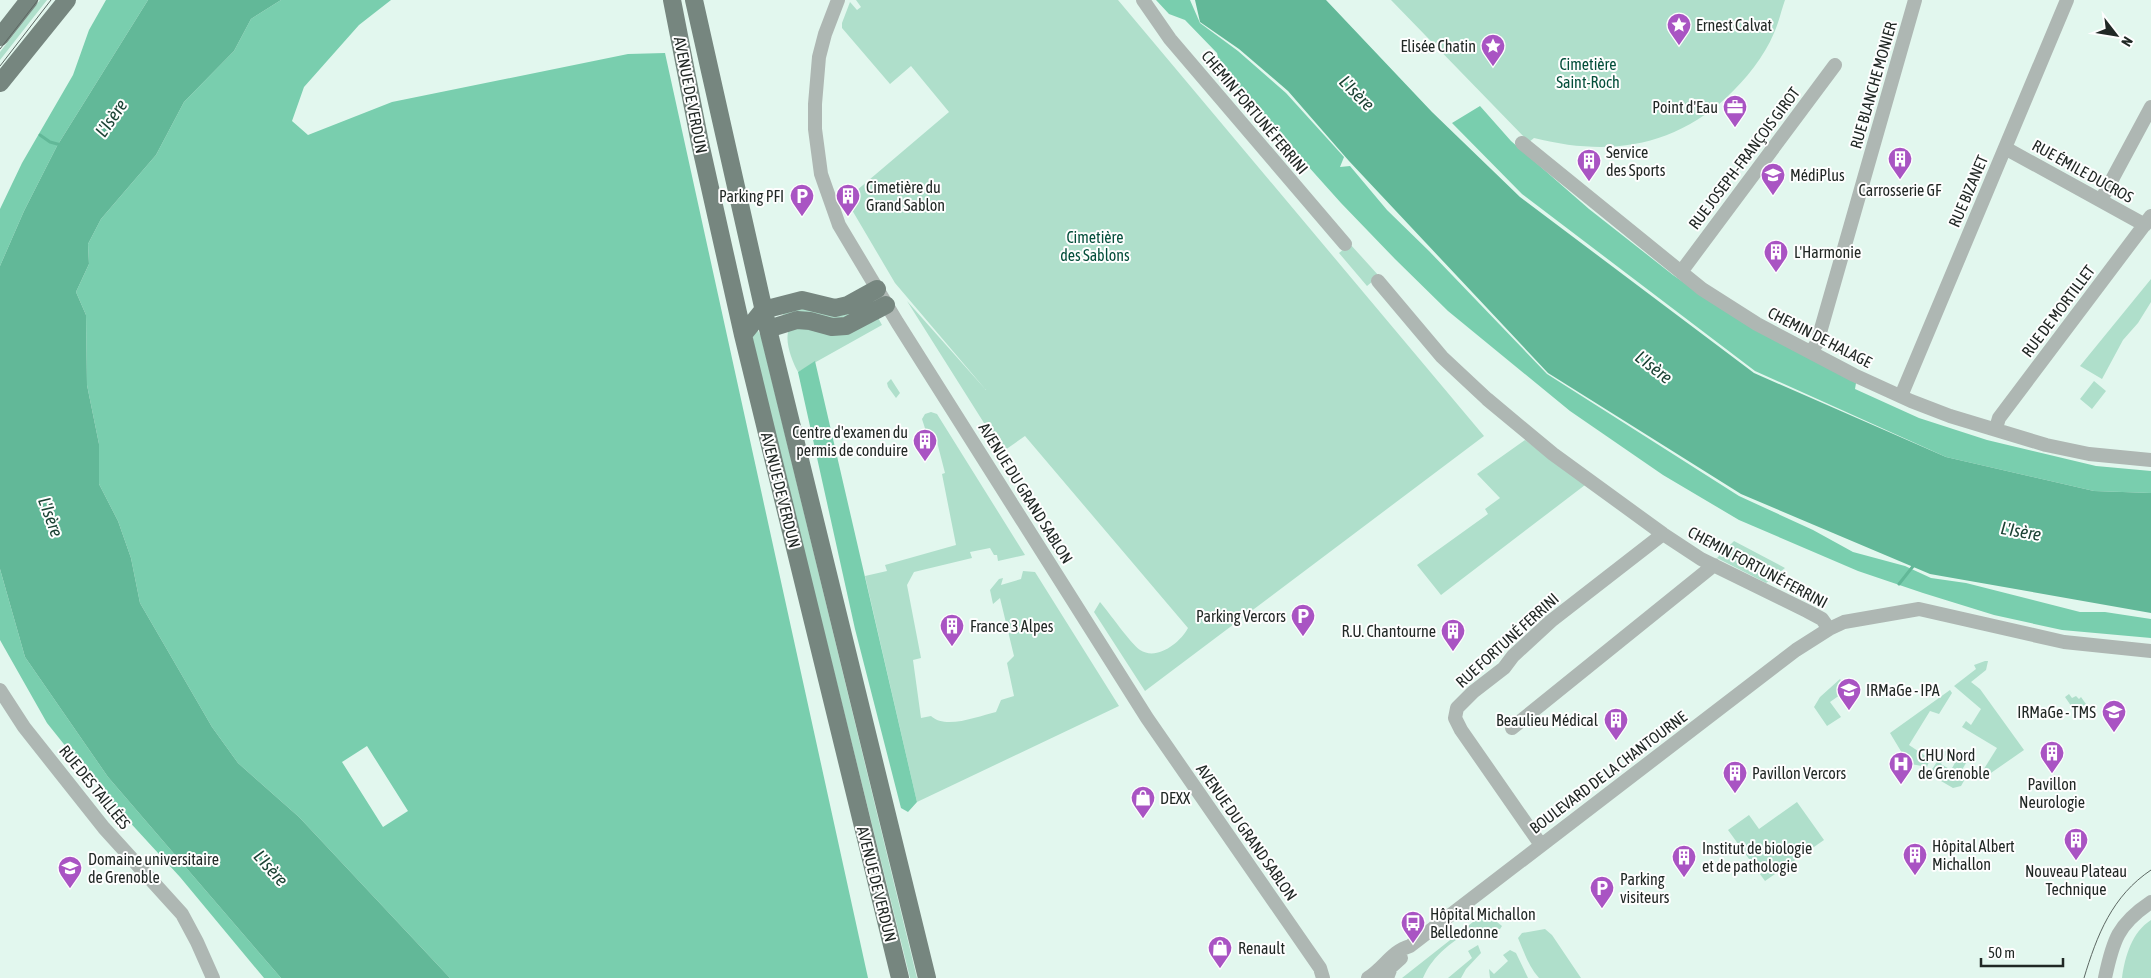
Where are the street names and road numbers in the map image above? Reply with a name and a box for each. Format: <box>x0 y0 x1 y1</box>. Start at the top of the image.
street label: RUE BLANCHE MONIER <box>1846 19 1900 151</box>
street label: AVENUE DE VERDUN <box>671 35 711 155</box>
street label: CHEMIN FORTUNÉ FERRINI <box>1198 47 1312 177</box>
street label: RUE JOSEPH-FRANÇOIS GIROT <box>1685 84 1804 233</box>
street label: RUE ÉMILE DUCROS <box>2029 136 2137 206</box>
street label: RUE BIZANET <box>1945 152 1991 230</box>
street label: RUE DE MORTILLET <box>2018 262 2098 360</box>
street label: CHEMIN DE HALAGE <box>1765 303 1875 371</box>
street label: AVENUE DU GRAND SABLON <box>975 419 1077 567</box>
street label: AVENUE DE VERDUN <box>758 430 804 550</box>
street label: CHEMIN FORTUNÉ FERRINI <box>1685 523 1831 611</box>
street label: RUE FORTUNÉ FERRINI <box>1452 589 1562 691</box>
street label: BOULEVARD DE LA CHANTOURNE <box>1526 707 1690 837</box>
street label: RUE DES TAILLÉES <box>56 742 134 833</box>
street label: AVENUE DU GRAND SABLON <box>1193 760 1301 904</box>
street label: AVENUE DE VERDUN <box>854 824 900 944</box>

